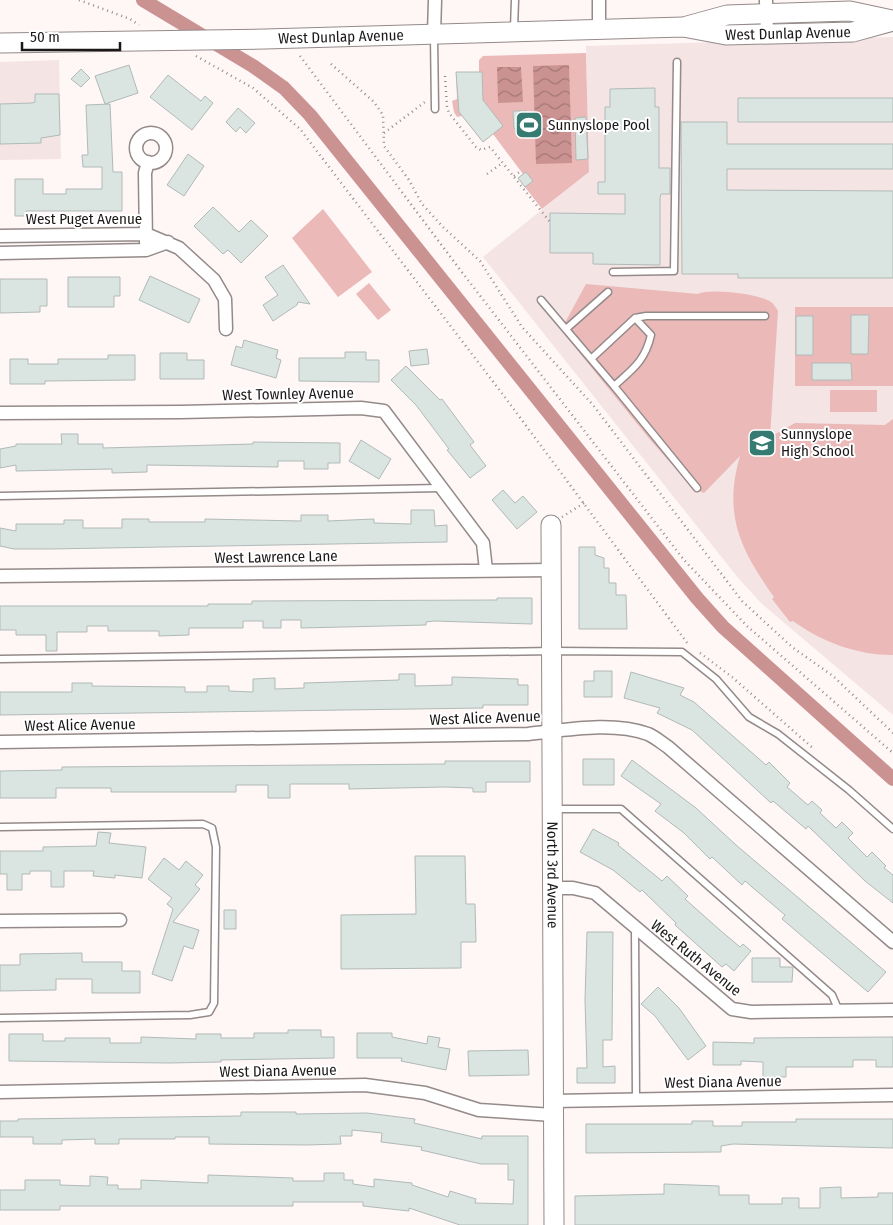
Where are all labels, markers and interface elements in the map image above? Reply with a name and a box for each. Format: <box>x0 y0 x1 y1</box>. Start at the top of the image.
scale bar <box>22 20 120 52</box>
street label: West Dunlap Avenue <box>725 23 851 44</box>
street label: West Dunlap Avenue <box>278 26 404 48</box>
text: 50 m <box>30 28 60 46</box>
sports icon: Sunnyslope Pool <box>514 110 544 140</box>
place label: Sunnyslope Pool <box>548 116 650 134</box>
street label: West Puget Avenue <box>26 210 142 228</box>
street label: West Townley Avenue <box>222 384 354 404</box>
place label: Sunnyslope High School <box>781 425 854 460</box>
school or university icon: Sunnyslope High School <box>747 428 777 458</box>
street label: West Lawrence Lane <box>214 547 338 567</box>
street label: West Alice Avenue <box>429 707 541 729</box>
street label: West Alice Avenue <box>24 715 136 735</box>
street label: North 3rd Avenue <box>543 822 562 928</box>
street label: West Ruth Avenue <box>647 916 745 1000</box>
street label: West Diana Avenue <box>219 1061 337 1081</box>
street label: West Diana Avenue <box>664 1072 782 1092</box>

